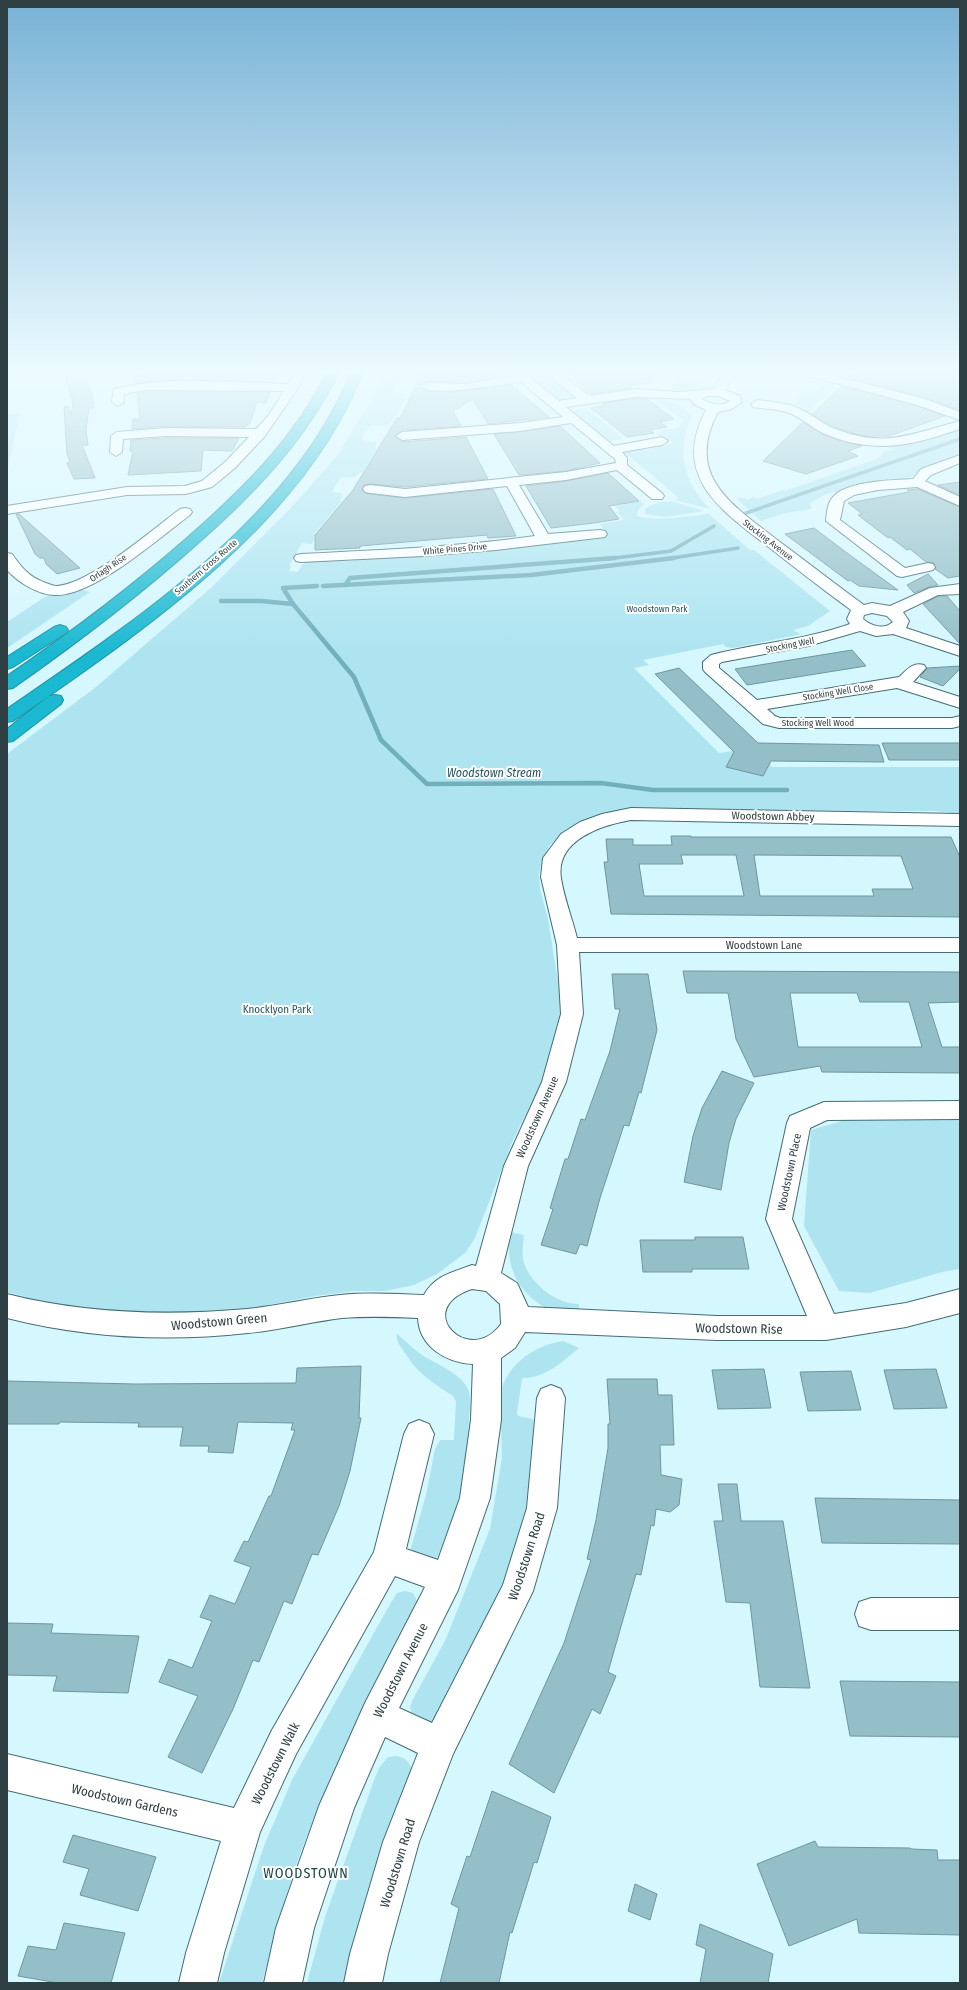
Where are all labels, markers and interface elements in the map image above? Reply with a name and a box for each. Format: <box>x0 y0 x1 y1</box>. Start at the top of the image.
street label: Stocking Avenue <box>741 517 795 563</box>
street label: Southern Cross Route <box>173 537 240 597</box>
street label: White Pines Drive <box>423 541 488 557</box>
street label: Orlagh Rise <box>88 552 129 584</box>
park label: Woodstown Park <box>626 604 688 614</box>
street label: Stocking Well <box>765 635 816 655</box>
street label: Stocking Well Close <box>802 681 874 703</box>
street label: Stocking Well Wood <box>782 718 854 728</box>
water label: Woodstown Stream <box>447 766 541 780</box>
street label: Woodstown Abbey <box>731 809 815 824</box>
street label: Woodstown Lane <box>726 939 802 952</box>
park label: Knocklyon Park <box>243 1003 312 1016</box>
street label: Woodstown Avenue <box>514 1074 561 1160</box>
street label: Woodstown Place <box>775 1132 804 1212</box>
street label: Woodstown Green <box>170 1310 268 1333</box>
street label: Woodstown Rise <box>695 1320 783 1337</box>
street label: Woodstown Road <box>505 1510 548 1602</box>
street label: Woodstown Avenue <box>370 1620 431 1720</box>
street label: Woodstown Walk <box>248 1719 303 1807</box>
street label: Woodstown Gardens <box>70 1781 180 1820</box>
street label: Woodstown Road <box>377 1817 418 1909</box>
district label: WOODSTOWN <box>263 1865 349 1882</box>

